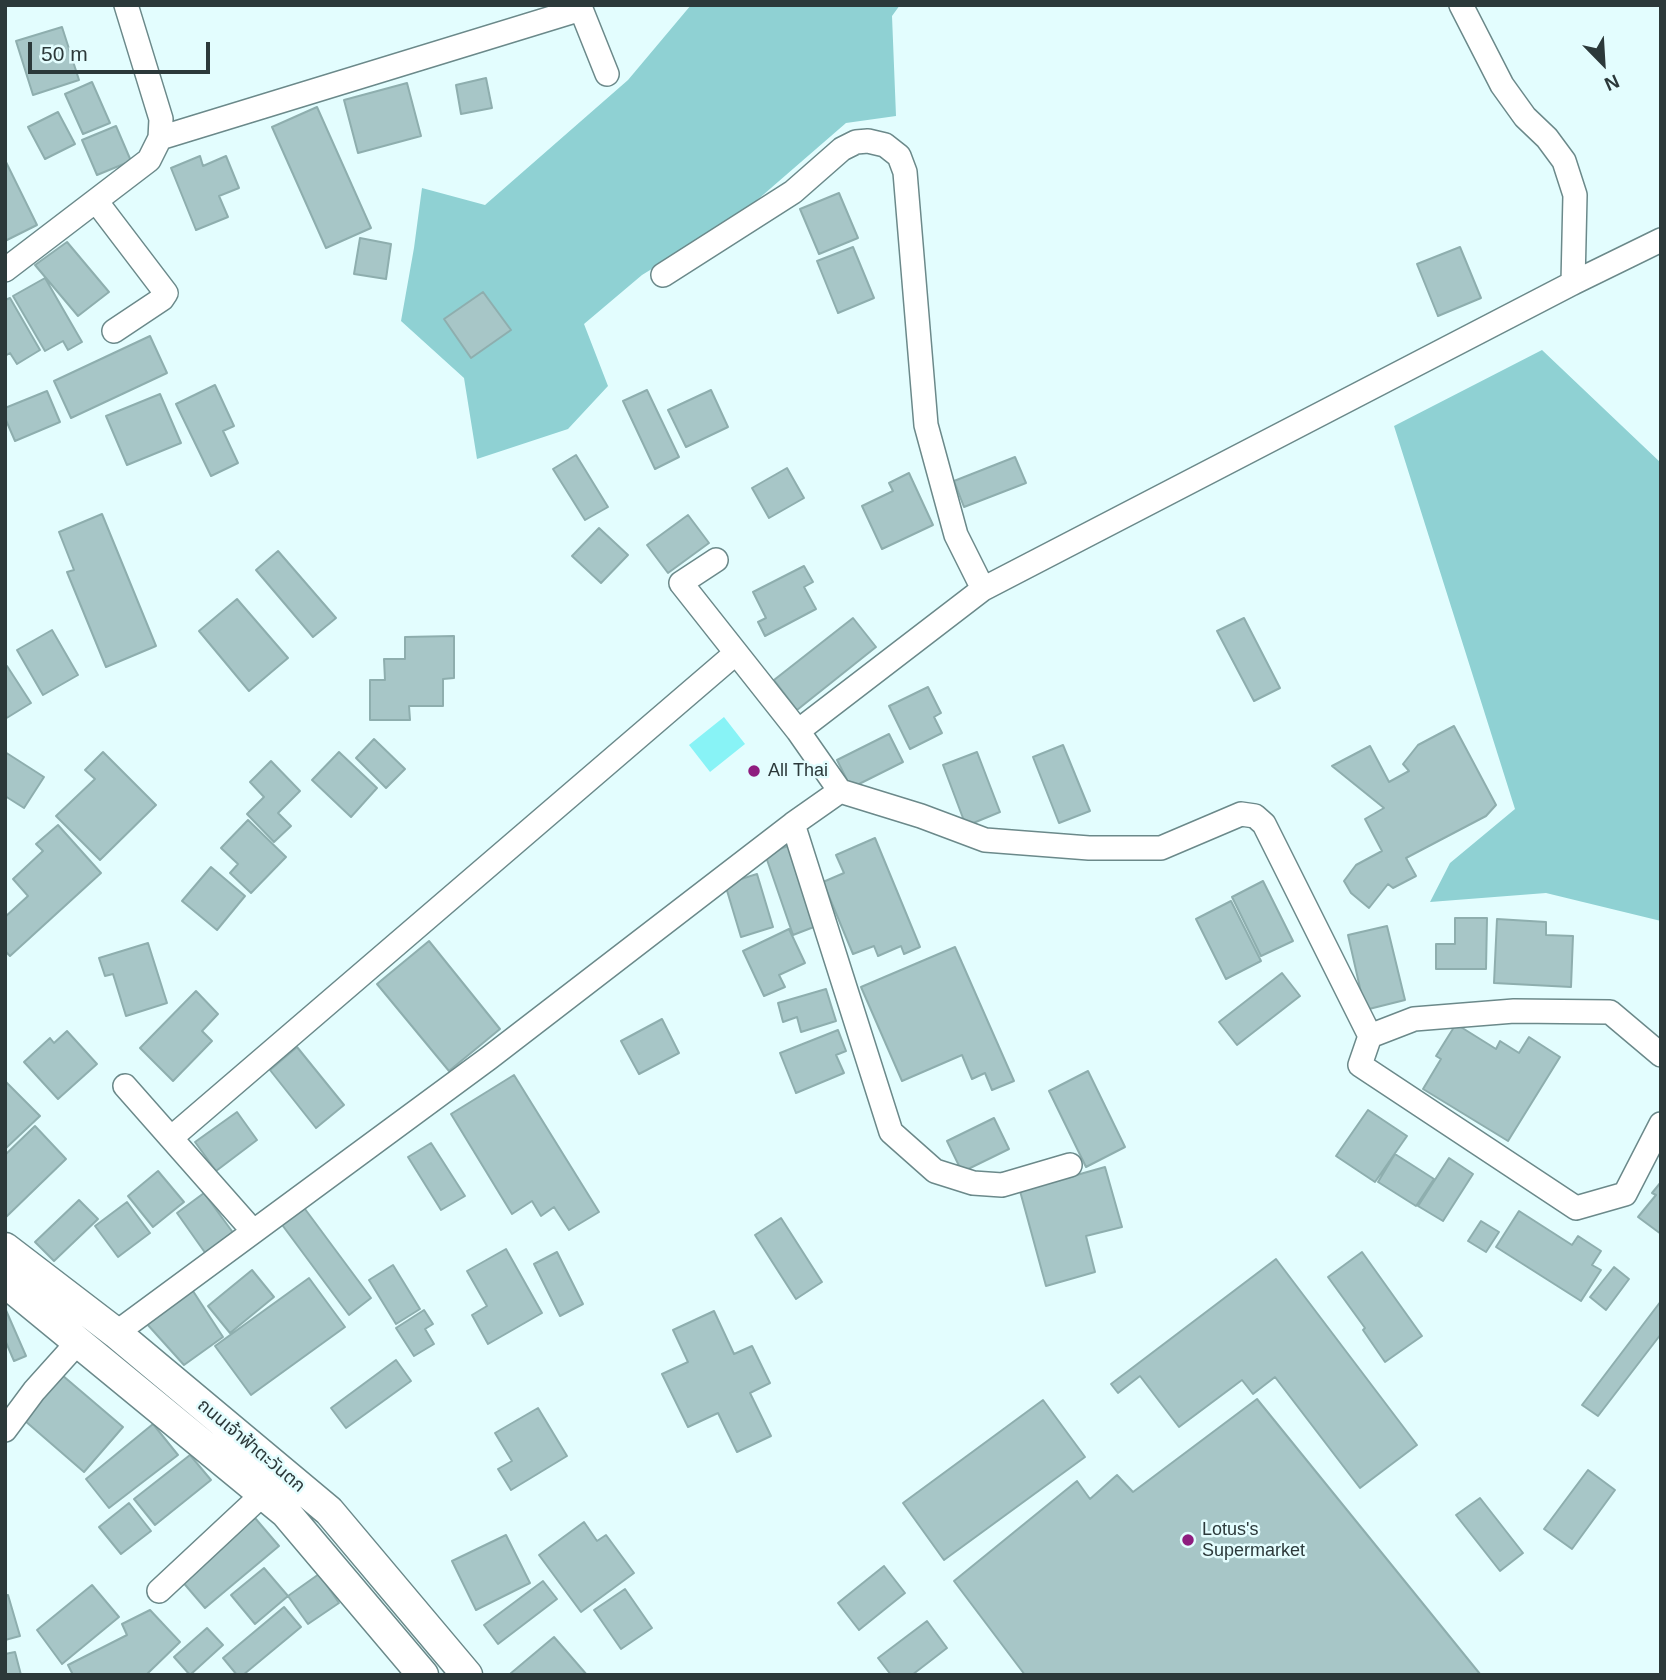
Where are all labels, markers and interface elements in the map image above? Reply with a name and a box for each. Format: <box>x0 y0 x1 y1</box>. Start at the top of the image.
scale bar <box>32 28 214 72</box>
north arrow <box>1568 28 1638 98</box>
text: 50 m <box>41 42 88 65</box>
text: N <box>1601 70 1622 95</box>
place label: All Thai <box>768 760 828 782</box>
marker: All Thai <box>746 763 762 779</box>
street label: ถนนเจ้าฟ้าตะวันตก <box>193 1395 309 1497</box>
place label: Lotus's Supermarket <box>1202 1519 1305 1562</box>
marker: Lotus's Supermarket <box>1180 1532 1196 1548</box>

